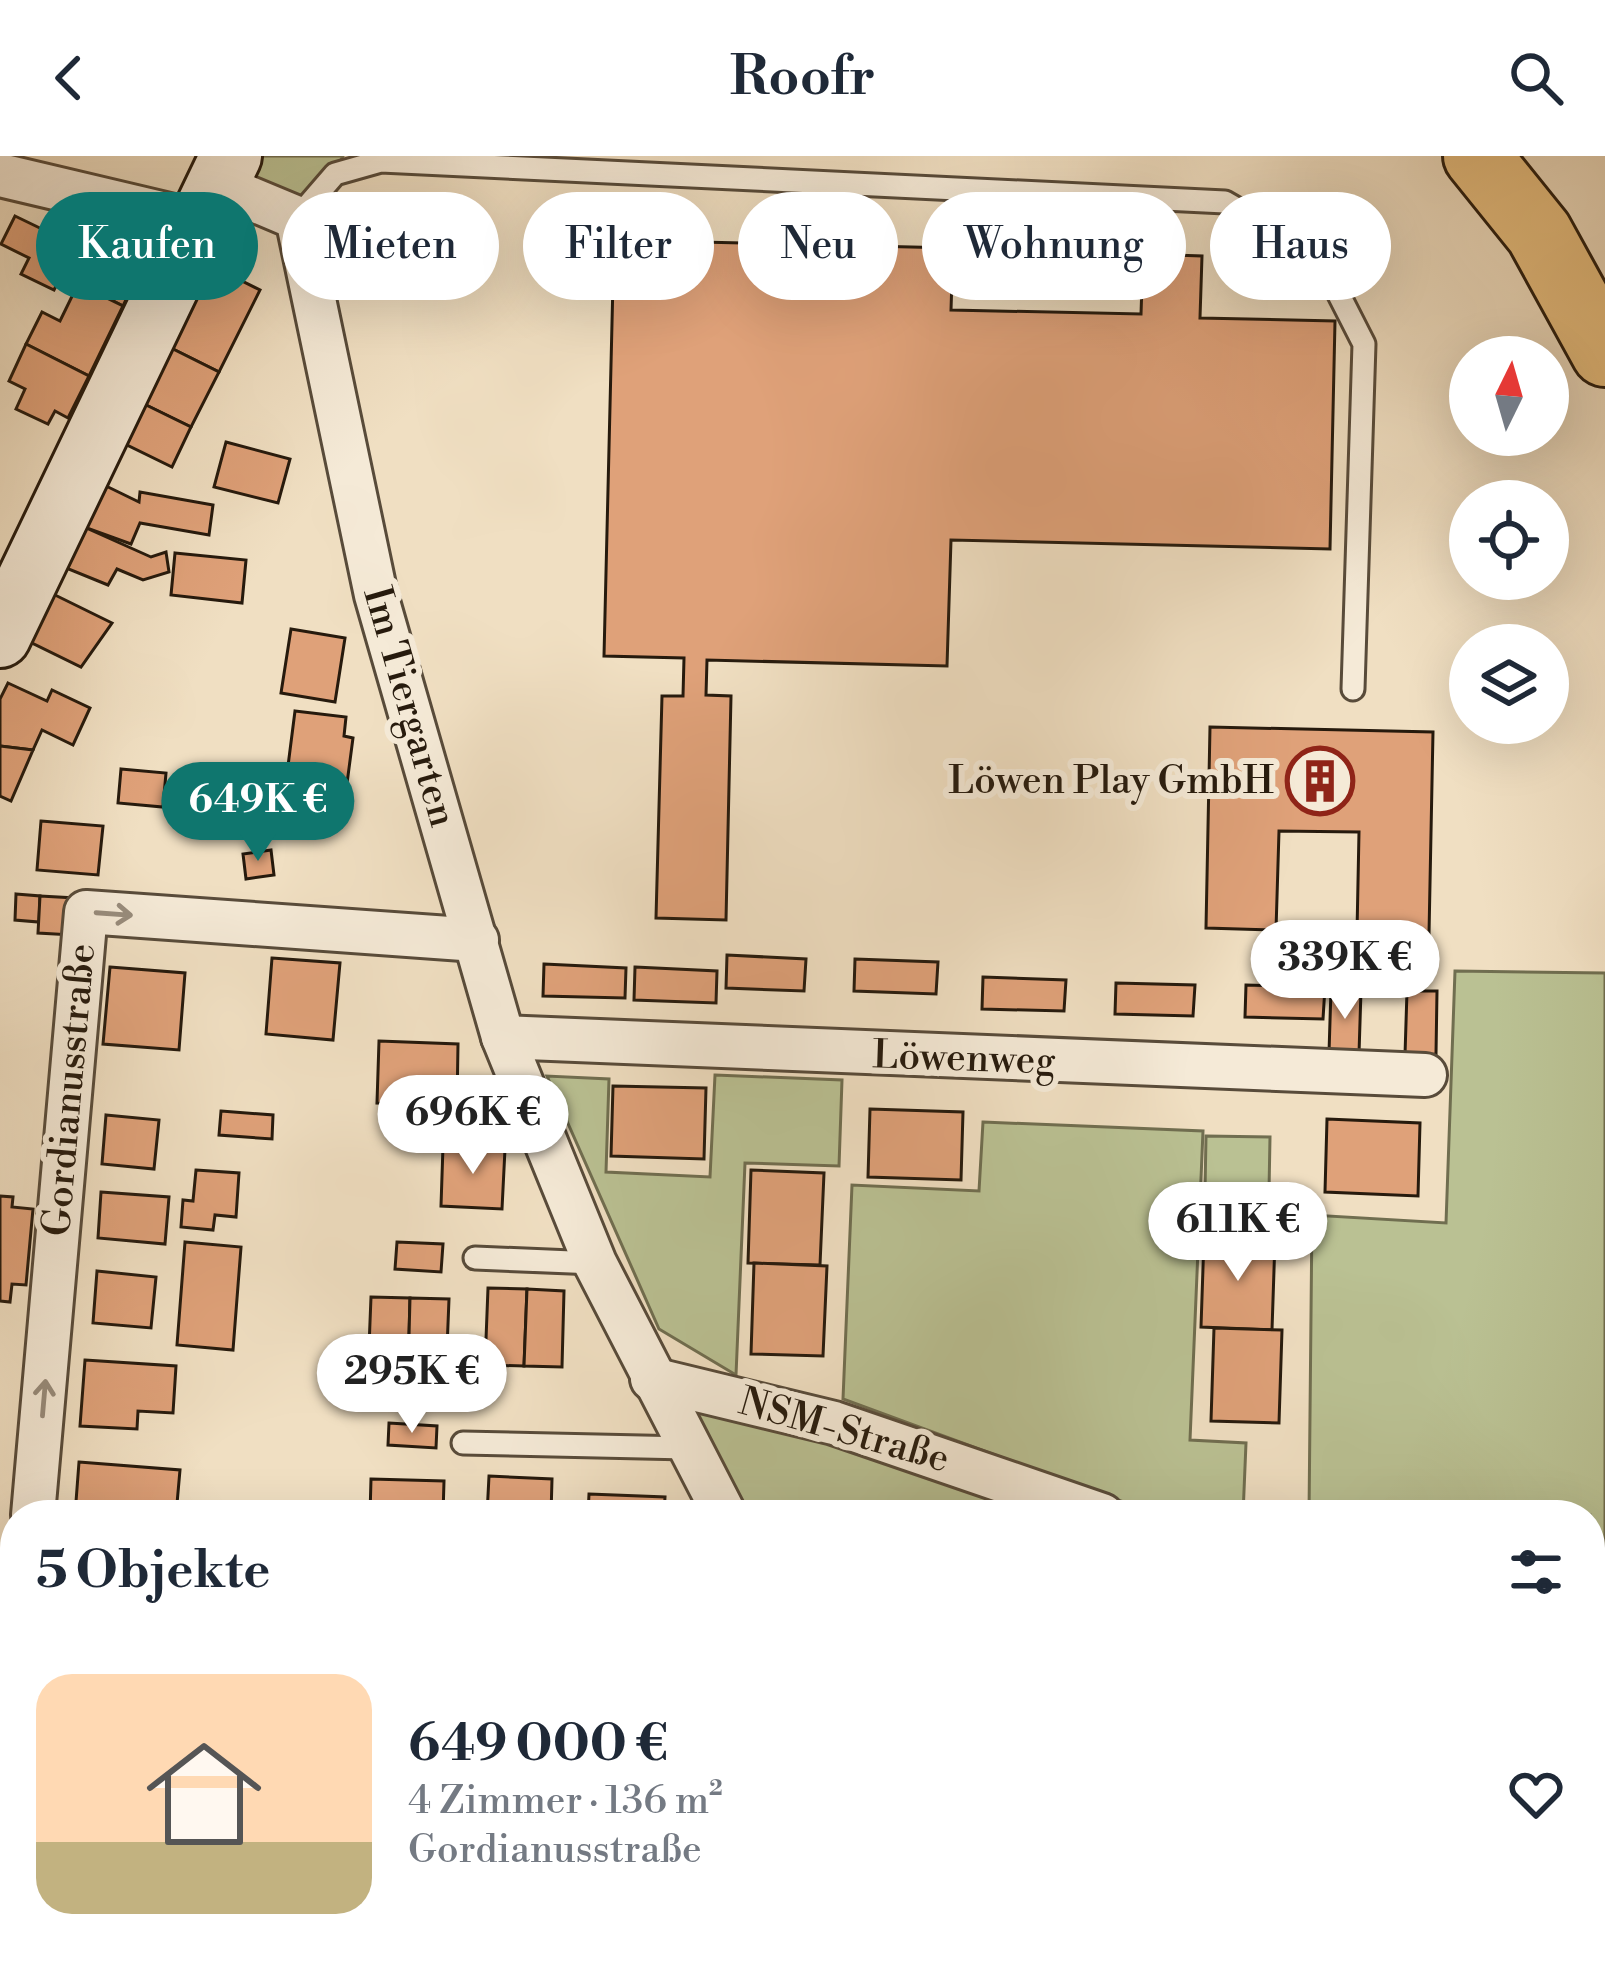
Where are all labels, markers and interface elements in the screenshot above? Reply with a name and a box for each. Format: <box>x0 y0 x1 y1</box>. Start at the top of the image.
text: Roofr <box>730 44 875 112</box>
icon: back <box>36 45 102 111</box>
icon: search <box>1503 45 1569 111</box>
chip: Kaufen <box>36 192 258 300</box>
chip: Mieten <box>282 192 499 300</box>
chip: Filter <box>523 192 714 300</box>
chip: Neu <box>738 192 898 300</box>
chip: Wohnung <box>922 192 1186 300</box>
chip: Haus <box>1210 192 1391 300</box>
north arrow <box>1449 336 1569 456</box>
map controls <box>1449 336 1569 744</box>
button: locate <box>1449 480 1569 600</box>
street label: Im Tiergarten <box>351 581 467 833</box>
button: layers <box>1449 624 1569 744</box>
building icon: Löwen Play GmbH <box>1285 746 1355 816</box>
place label: Löwen Play GmbH <box>948 757 1274 806</box>
pin: 649K € <box>160 762 356 864</box>
text: 649K € <box>188 776 328 825</box>
one-way arrow <box>93 902 132 925</box>
pin: 339K € <box>1247 920 1443 1022</box>
text: 339K € <box>1278 934 1412 983</box>
street label: Gordianusstraße <box>33 942 107 1238</box>
street label: Löwenweg <box>872 1031 1056 1087</box>
pin: 696K € <box>375 1075 571 1177</box>
text: 696K € <box>405 1089 541 1138</box>
pin: 611K € <box>1140 1182 1336 1284</box>
text: 611K € <box>1175 1196 1301 1245</box>
pin: 295K € <box>314 1334 510 1436</box>
text: 295K € <box>344 1348 480 1397</box>
street label: NSM-Straße <box>733 1378 955 1484</box>
one-way arrow <box>32 1380 55 1419</box>
icon: filters <box>1503 1539 1569 1605</box>
text: 5 Objekte <box>36 1540 270 1604</box>
text: 649 000 € <box>408 1713 668 1777</box>
icon: home <box>132 1722 276 1866</box>
icon: heart <box>1503 1761 1569 1827</box>
text: 4 Zimmer · 136 m² <box>408 1777 723 1826</box>
text: Gordianusstraße <box>408 1826 702 1875</box>

